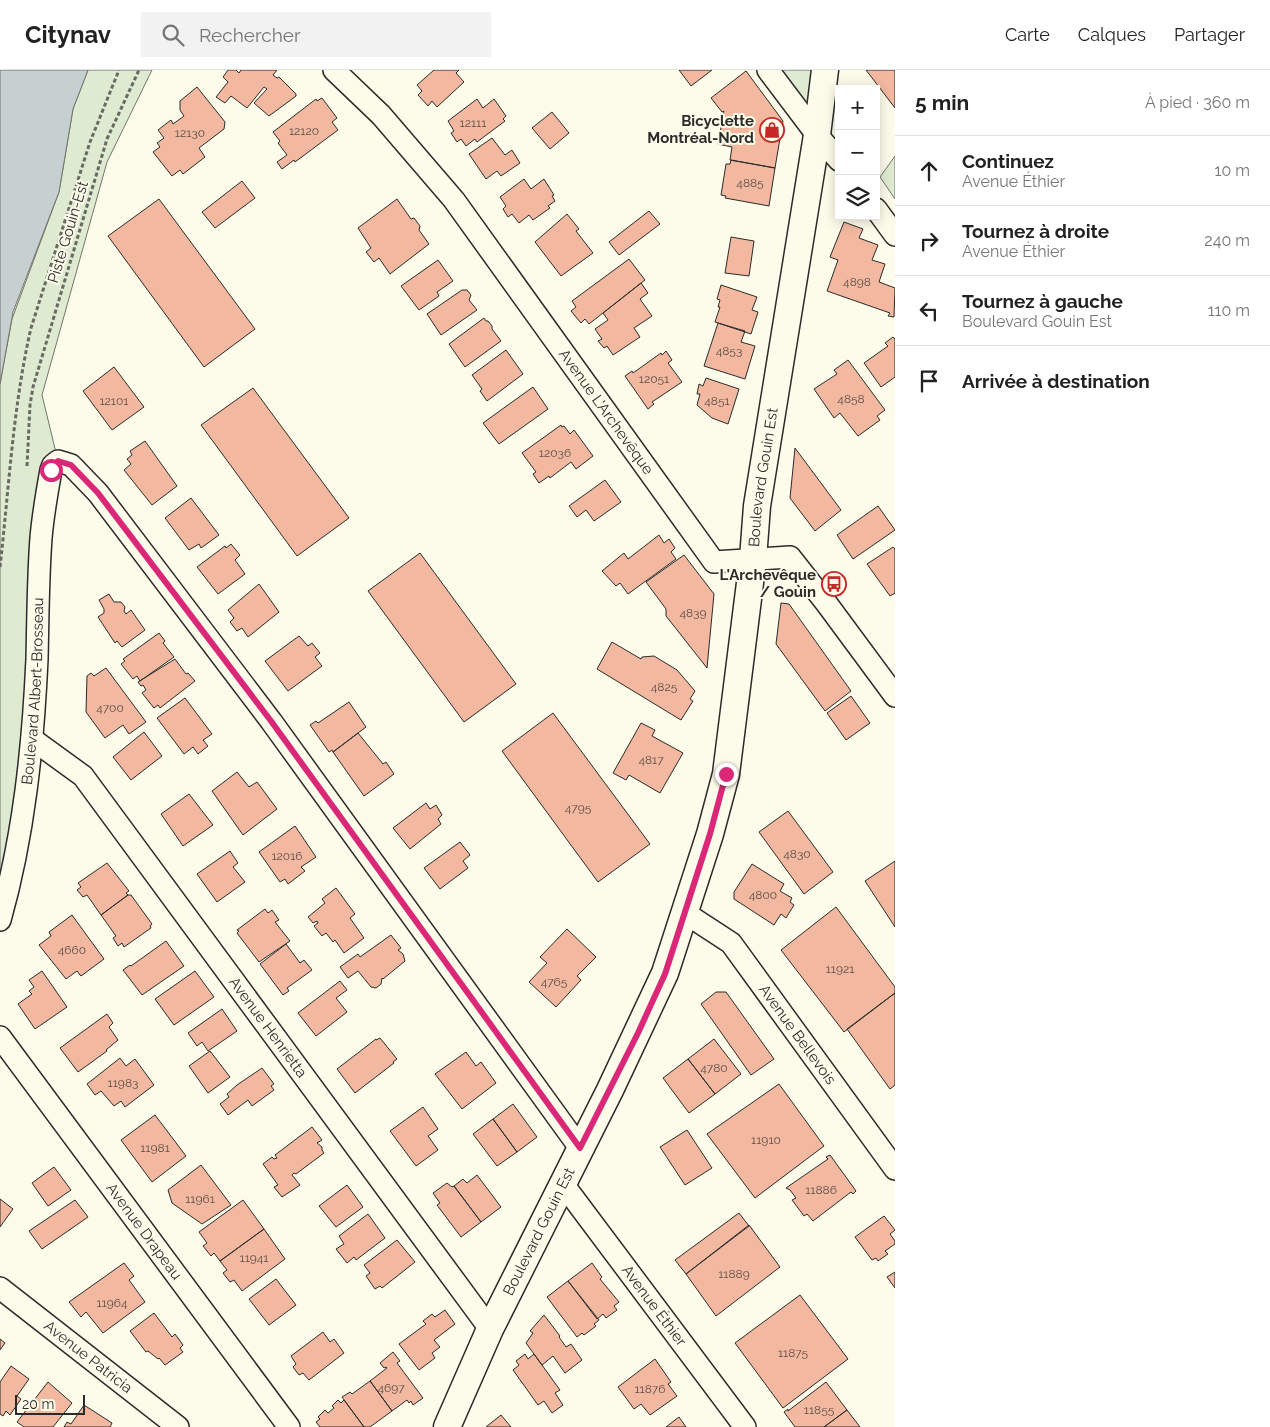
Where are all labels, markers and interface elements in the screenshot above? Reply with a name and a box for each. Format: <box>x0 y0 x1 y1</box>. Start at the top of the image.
search box <box>141 12 491 57</box>
text: Citynav <box>25 20 111 49</box>
icon: search <box>159 21 187 49</box>
text: Rechercher <box>199 24 301 46</box>
text: Carte <box>1005 24 1050 45</box>
text: Calques <box>1078 24 1146 45</box>
text: Partager <box>1174 24 1245 45</box>
map controls <box>835 85 880 220</box>
button: + <box>835 85 880 130</box>
text: 5 min <box>915 90 969 115</box>
text: À pied · 360 m <box>1145 93 1250 112</box>
place label: Bicyclette Montréal-Nord <box>647 112 754 147</box>
house number: 12111 <box>460 116 486 130</box>
shop icon: Bicyclette Montréal-Nord <box>759 117 785 143</box>
house number: 12120 <box>289 124 319 138</box>
house number: 12130 <box>175 126 205 140</box>
button: − <box>835 130 880 175</box>
text: Continuez <box>962 150 1054 172</box>
icon: ahead <box>915 157 943 185</box>
text: 10 m <box>1215 161 1250 180</box>
text: Avenue Éthier <box>962 172 1065 191</box>
button: layers <box>835 175 880 220</box>
house number: 4885 <box>736 176 764 190</box>
street label: Piste Gouin-Est <box>44 179 92 285</box>
text: Tournez à droite <box>962 220 1109 242</box>
icon: right <box>915 227 943 255</box>
text: 240 m <box>1204 231 1250 250</box>
text: Avenue Éthier <box>962 242 1065 261</box>
house number: 4898 <box>843 275 871 289</box>
text: Tournez à gauche <box>962 290 1123 312</box>
icon: left <box>915 297 943 325</box>
text: 110 m <box>1208 301 1250 320</box>
text: Boulevard Gouin Est <box>962 312 1112 331</box>
house number: 4853 <box>716 344 742 358</box>
street label: Avenue L'Archevêque <box>555 346 657 478</box>
icon: arrive <box>915 367 943 395</box>
text: Arrivée à destination <box>962 370 1150 392</box>
house number: 12051 <box>639 372 669 386</box>
house number: 4858 <box>837 392 865 406</box>
house number: 12101 <box>99 394 129 408</box>
house number: 4851 <box>704 394 730 408</box>
street label: Boulevard Gouin Est <box>745 406 782 548</box>
house number: 12036 <box>539 446 571 460</box>
route start <box>40 459 63 482</box>
place label: L'Archevêque / Gouin <box>720 566 816 601</box>
bus stop icon: L'Archevêque / Gouin <box>821 571 847 597</box>
street label: Boulevard Albert-Brosseau <box>18 597 47 786</box>
house number: 4839 <box>679 606 707 620</box>
house number: 4825 <box>651 680 678 694</box>
house number: 4700 <box>96 701 124 715</box>
house number: 4817 <box>638 753 664 767</box>
route end <box>715 763 738 786</box>
house number: 4795 <box>565 801 592 815</box>
house number: 4830 <box>783 847 811 861</box>
house number: 12016 <box>271 849 303 863</box>
house number: 4800 <box>749 888 777 902</box>
house number: 4660 <box>58 943 86 957</box>
house number: 11921 <box>826 962 854 976</box>
street label: Avenue Henrietta <box>225 973 311 1081</box>
house number: 4765 <box>541 975 568 989</box>
street label: Avenue Bellevois <box>755 981 840 1088</box>
house number: 4780 <box>700 1061 728 1075</box>
house number: 11983 <box>108 1076 138 1090</box>
house number: 11910 <box>751 1133 781 1147</box>
house number: 11981 <box>140 1141 170 1155</box>
street label: Boulevard Gouin Est <box>499 1165 579 1298</box>
street label: Avenue Drapeau <box>102 1180 186 1283</box>
house number: 11886 <box>805 1183 837 1197</box>
house number: 11961 <box>185 1192 215 1206</box>
house number: 11941 <box>240 1251 269 1265</box>
street label: Avenue Éthier <box>618 1262 691 1350</box>
house number: 11889 <box>718 1267 750 1281</box>
house number: 11964 <box>96 1296 128 1310</box>
street label: Avenue Patricia <box>40 1317 136 1397</box>
house number: 11875 <box>778 1346 809 1360</box>
house number: 4697 <box>377 1381 405 1395</box>
house number: 11876 <box>634 1382 666 1396</box>
scale bar <box>15 1392 85 1415</box>
text: 20 m <box>22 1396 54 1412</box>
house number: 11855 <box>804 1403 835 1417</box>

